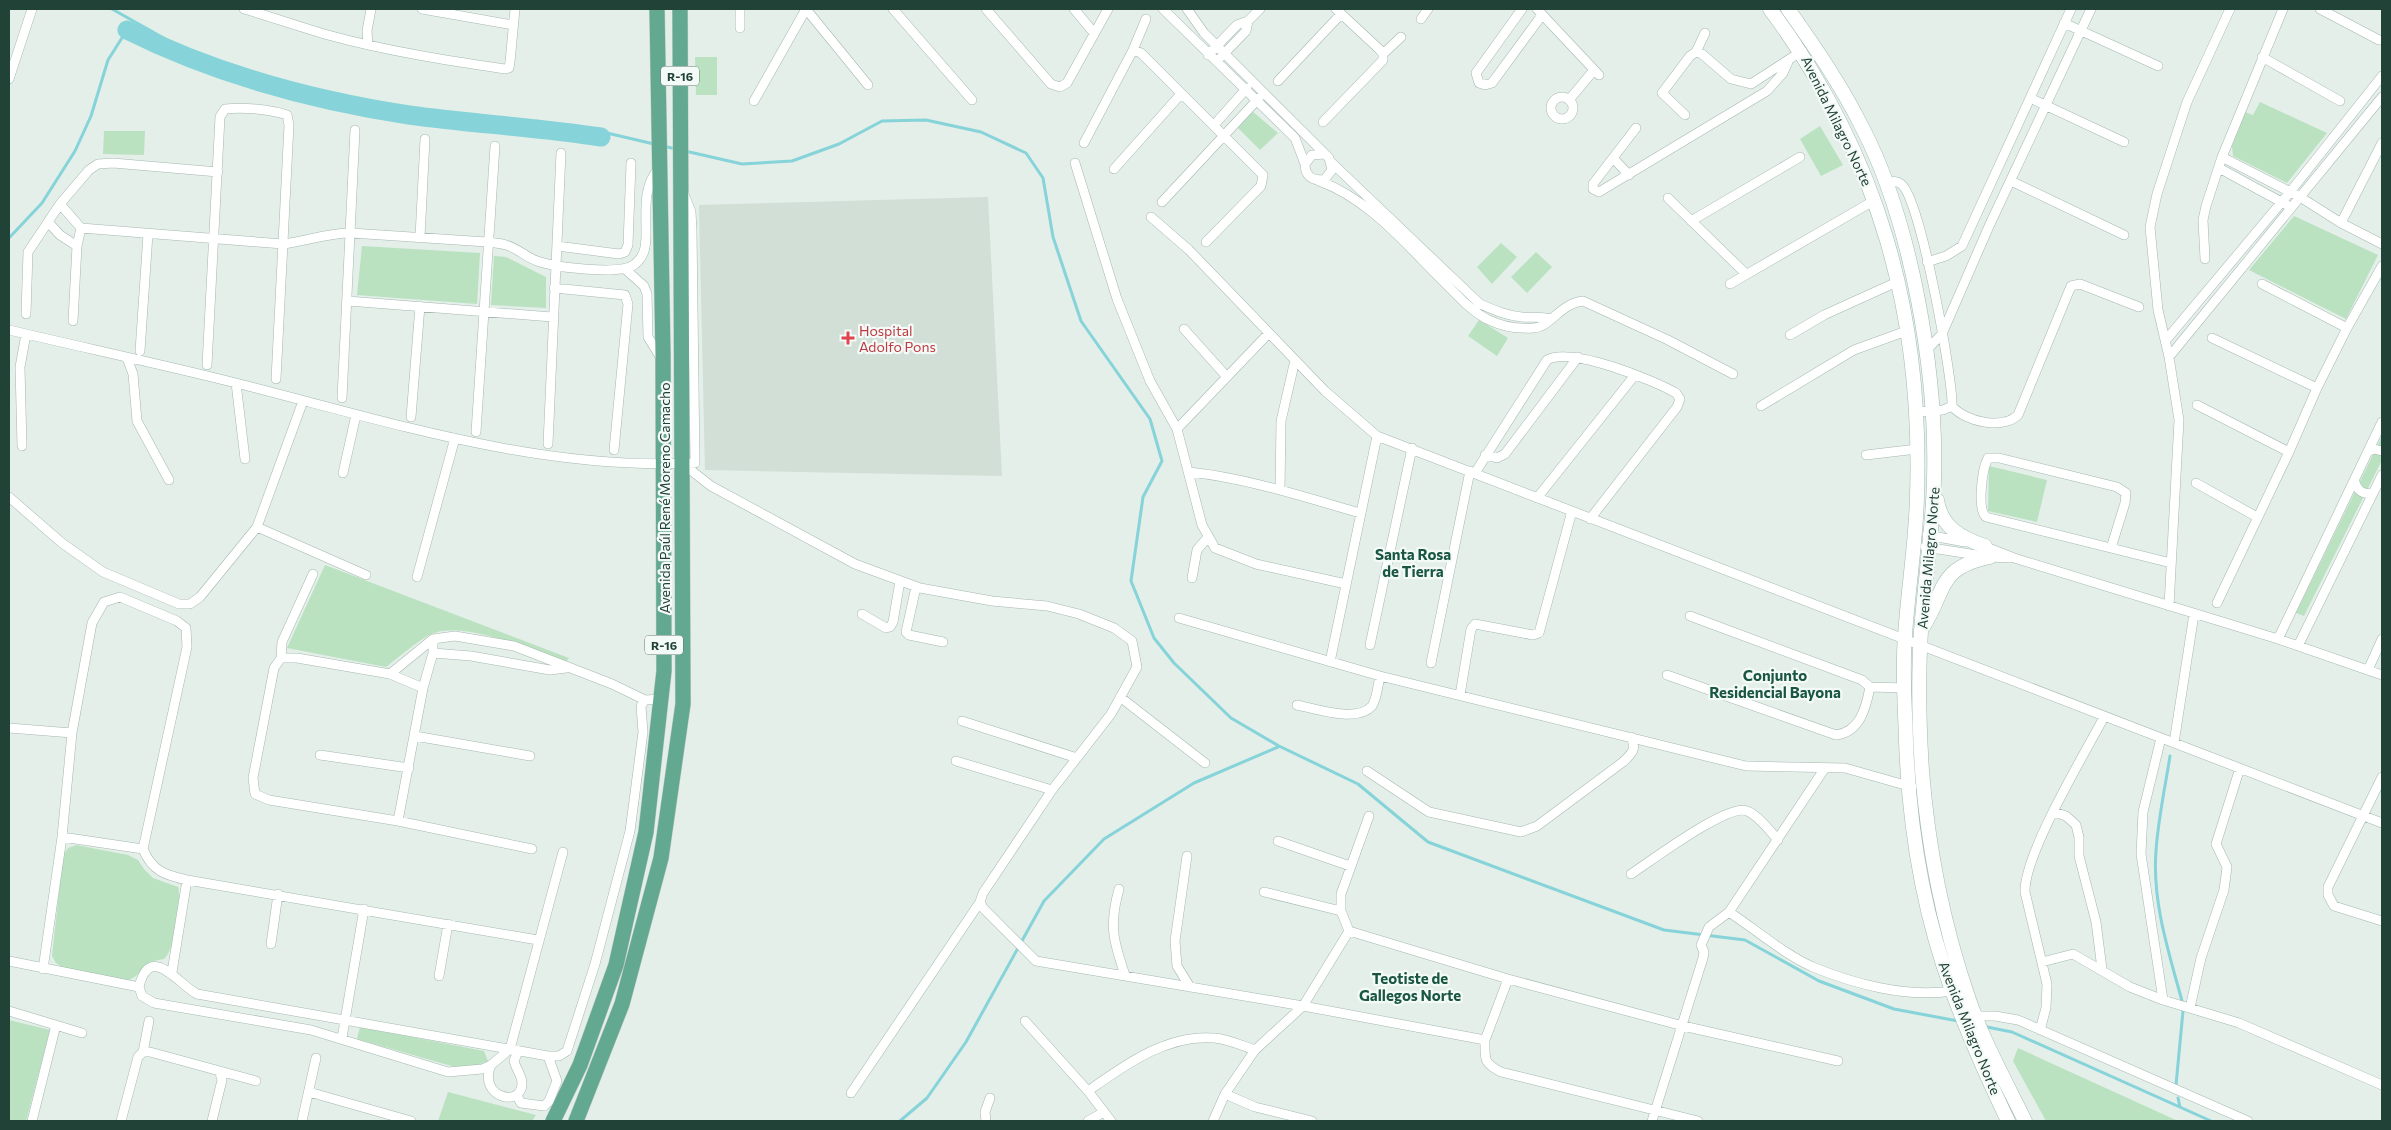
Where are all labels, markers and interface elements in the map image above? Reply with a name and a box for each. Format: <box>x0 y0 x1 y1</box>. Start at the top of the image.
street label: Avenida Milagro Norte <box>1798 53 1876 189</box>
road number: R-16 <box>661 66 699 85</box>
place label: Hospital Adolfo Pons <box>859 322 936 355</box>
marker: Hospital Adolfo Pons <box>841 331 855 345</box>
street label: Avenida Paúl René Moreno Camacho <box>656 382 673 614</box>
street label: Avenida Milagro Norte <box>1913 486 1943 630</box>
district label: Santa Rosa de Tierra <box>1375 545 1451 580</box>
road number: R-16 <box>645 636 683 654</box>
district label: Conjunto Residencial Bayona <box>1709 666 1841 701</box>
street label: Avenida Milagro Norte <box>1935 959 2005 1097</box>
district label: Teotiste de Gallegos Norte <box>1359 969 1461 1004</box>

